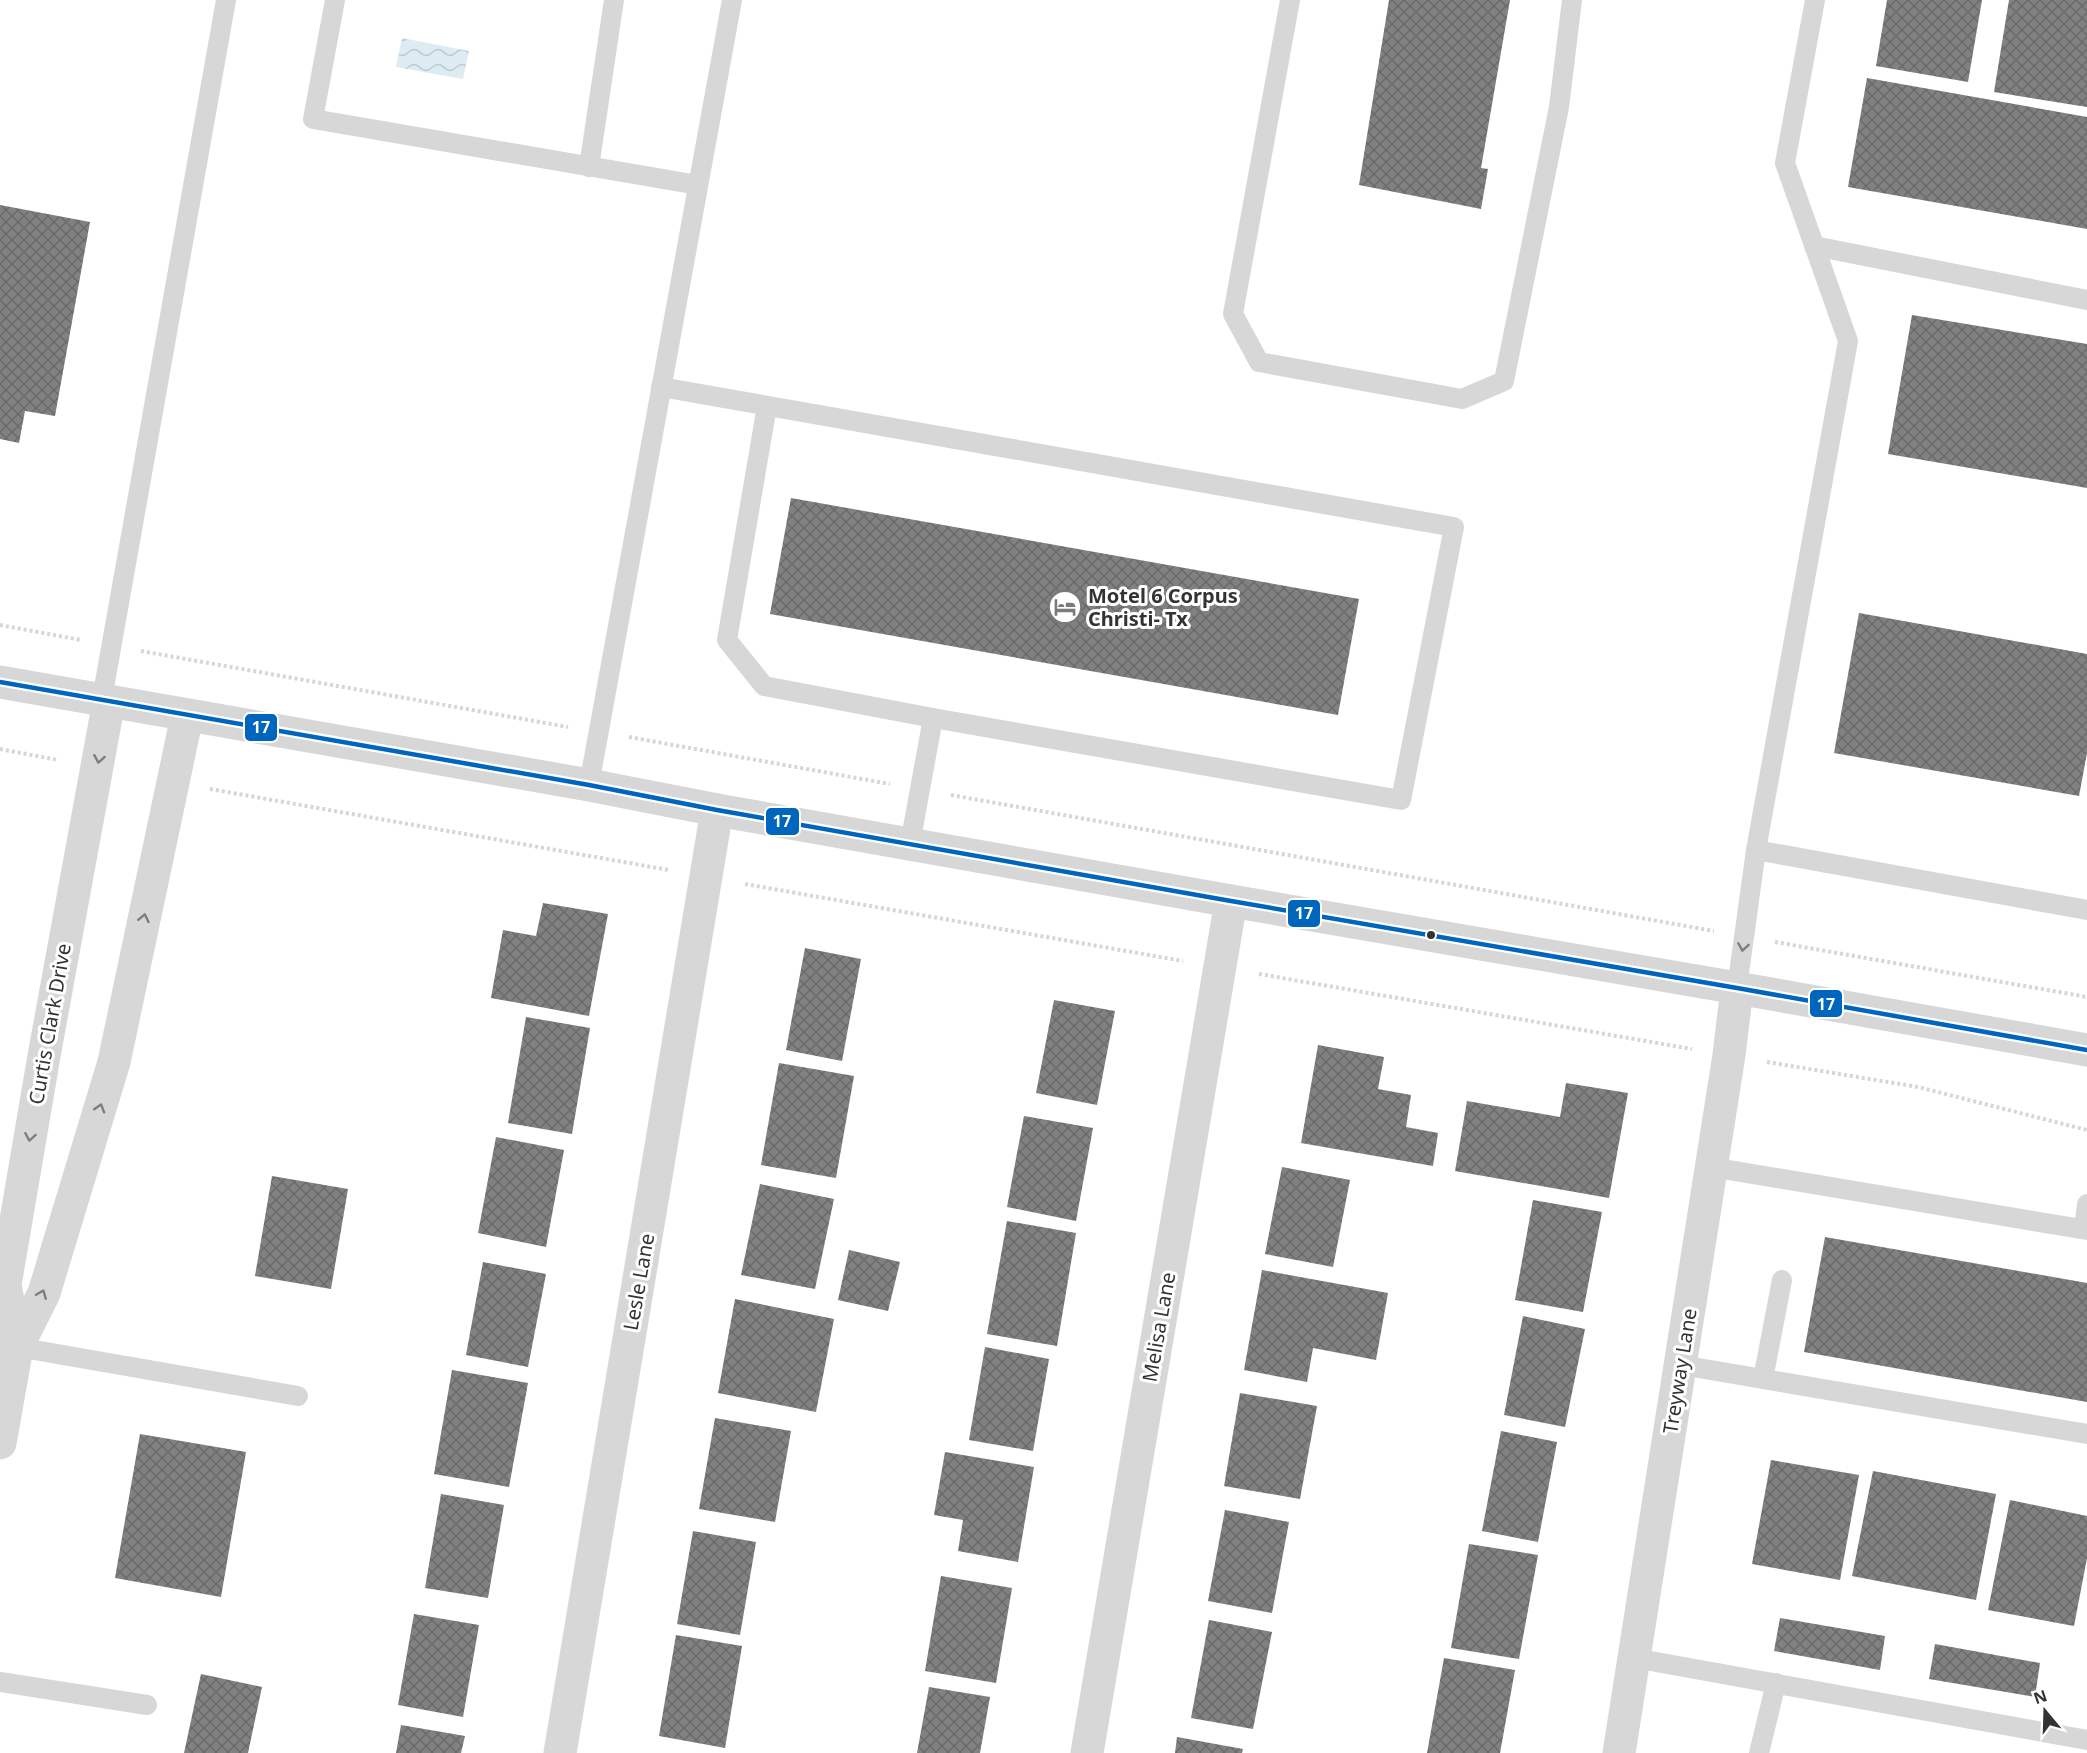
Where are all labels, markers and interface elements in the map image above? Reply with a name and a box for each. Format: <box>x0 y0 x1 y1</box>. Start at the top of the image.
place label: Motel 6 Corpus Christi- Tx <box>1088 582 1238 632</box>
hotel icon: Motel 6 Corpus Christi- Tx <box>1047 589 1083 625</box>
line badge: 17 <box>244 713 278 742</box>
text: 17 <box>252 716 270 738</box>
one-way arrow <box>93 754 106 764</box>
line badge: 17 <box>765 807 800 836</box>
text: 17 <box>773 810 791 832</box>
line badge: 17 <box>1287 899 1321 928</box>
text: 17 <box>1295 902 1313 924</box>
one-way arrow <box>137 913 150 923</box>
unlabelled marker <box>1425 929 1437 941</box>
street label: Curtis Clark Drive <box>22 941 77 1107</box>
one-way arrow <box>1738 942 1750 952</box>
line badge: 17 <box>1809 989 1843 1018</box>
text: 17 <box>1817 993 1835 1015</box>
one-way arrow <box>93 1103 105 1114</box>
one-way arrow <box>25 1132 37 1141</box>
street label: Lesle Lane <box>617 1231 660 1333</box>
street label: Melisa Lane <box>1136 1270 1181 1384</box>
one-way arrow <box>35 1289 47 1300</box>
street label: Treyway Lane <box>1656 1306 1703 1436</box>
north arrow <box>2015 1681 2075 1741</box>
text: N <box>2030 1684 2050 1709</box>

